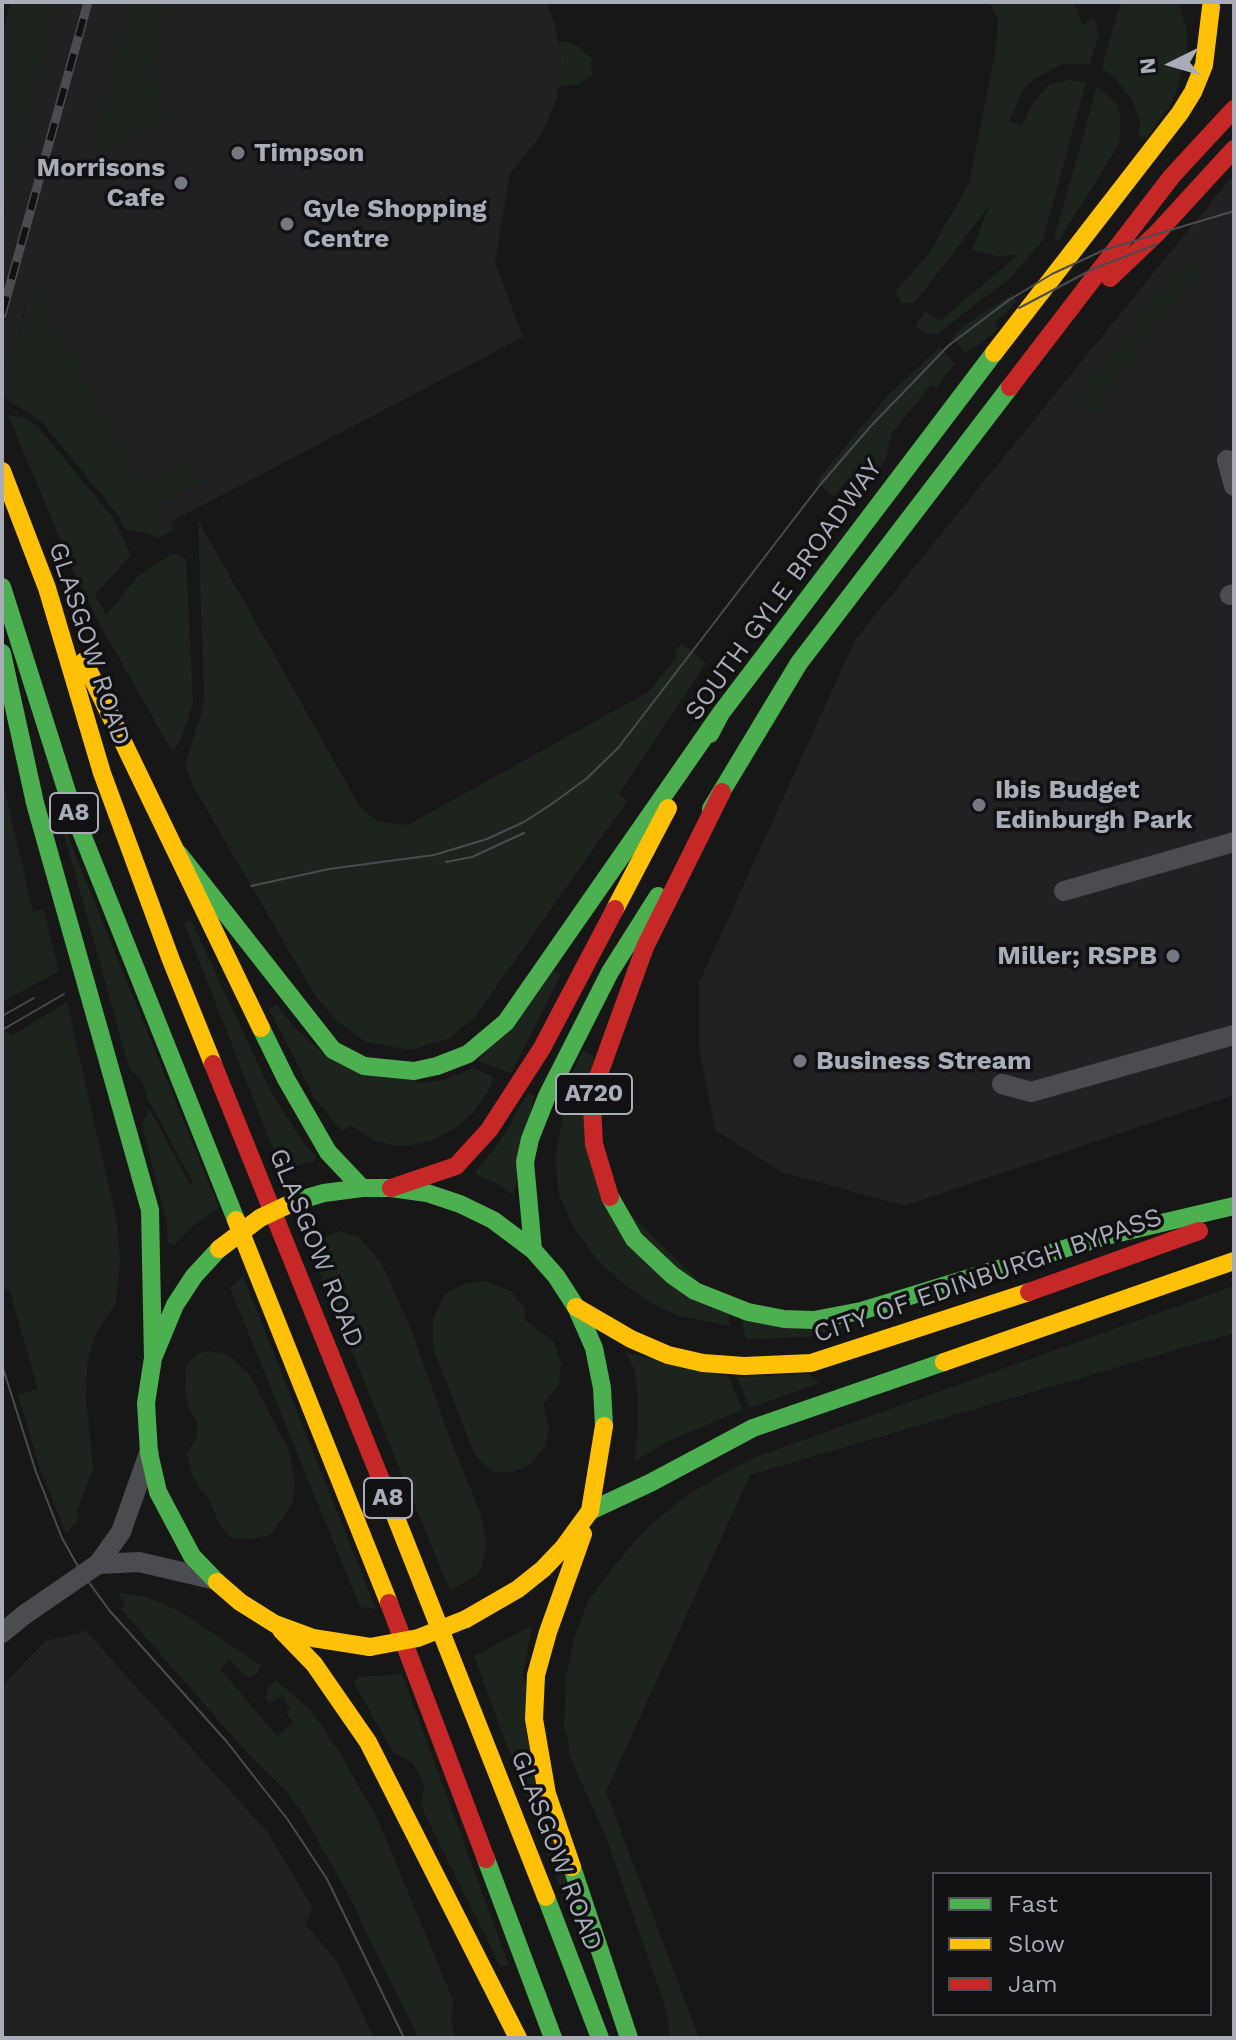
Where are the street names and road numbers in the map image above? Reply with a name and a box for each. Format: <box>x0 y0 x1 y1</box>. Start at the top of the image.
street label: SOUTH GYLE BROADWAY <box>679 453 889 727</box>
street label: GLASGOW ROAD <box>41 538 137 750</box>
road number: A8 <box>50 793 98 833</box>
road number: A720 <box>556 1074 632 1114</box>
street label: GLASGOW ROAD <box>262 1144 370 1352</box>
street label: CITY OF EDINBURGH BYPASS <box>810 1202 1166 1350</box>
road number: A8 <box>364 1478 412 1518</box>
street label: GLASGOW ROAD <box>503 1747 609 1955</box>

